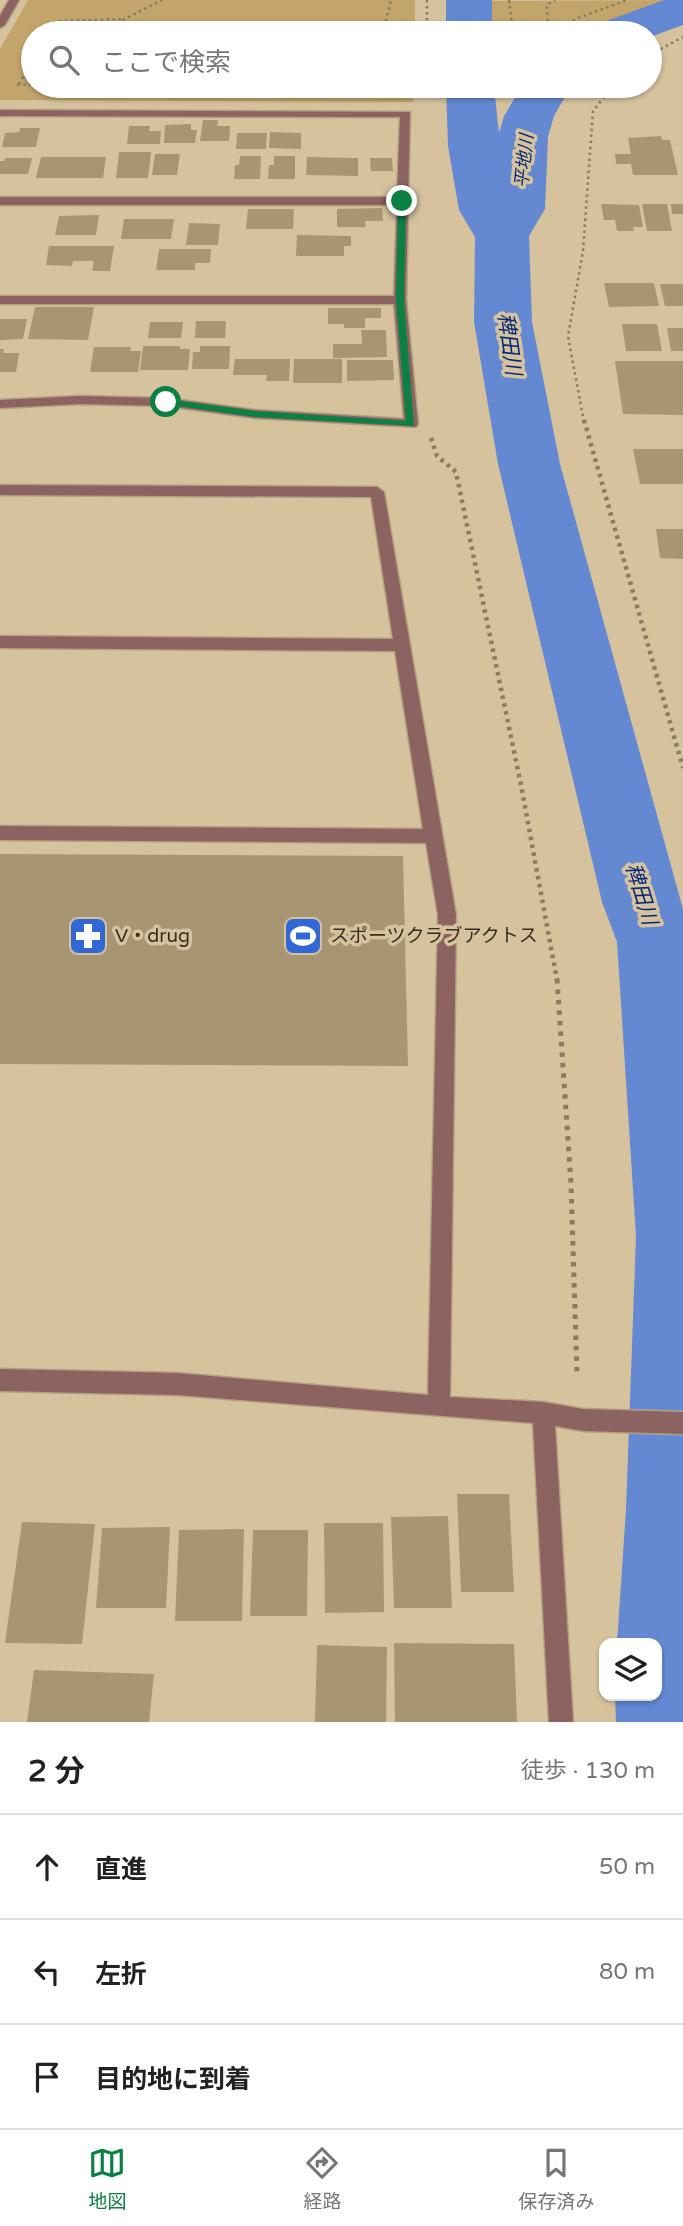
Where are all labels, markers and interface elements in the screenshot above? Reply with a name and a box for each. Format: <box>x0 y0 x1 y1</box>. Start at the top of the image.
search box <box>21 21 662 98</box>
icon: search <box>45 41 83 79</box>
text: ここで検索 <box>101 47 231 78</box>
water label: 平地川 <box>510 131 538 189</box>
route end <box>386 185 417 216</box>
water label: 稗田川 <box>492 311 526 379</box>
route start <box>150 386 181 417</box>
water label: 稗田川 <box>620 860 663 930</box>
pharmacy icon: V・drug <box>67 915 109 957</box>
sports icon: スポーツクラブアクトス <box>282 915 324 957</box>
place label: V・drug <box>115 925 190 947</box>
place label: スポーツクラブアクトス <box>330 925 538 947</box>
map controls <box>599 1638 662 1701</box>
button: layers <box>599 1638 662 1701</box>
text: 2 分 <box>28 1753 85 1790</box>
text: 徒歩 · 130 m <box>521 1757 655 1785</box>
icon: ahead <box>28 1848 66 1886</box>
text: 50 m <box>599 1853 655 1881</box>
text: 直進 <box>95 1854 147 1885</box>
icon: left <box>28 1953 66 1991</box>
text: 80 m <box>599 1958 655 1986</box>
text: 左折 <box>95 1959 147 1990</box>
icon: arrive <box>28 2058 66 2096</box>
text: 目的地に到着 <box>95 2064 251 2095</box>
tab: 地図 <box>88 2144 127 2213</box>
tab: 経路 <box>303 2144 342 2213</box>
tab: 保存済み <box>518 2144 595 2213</box>

